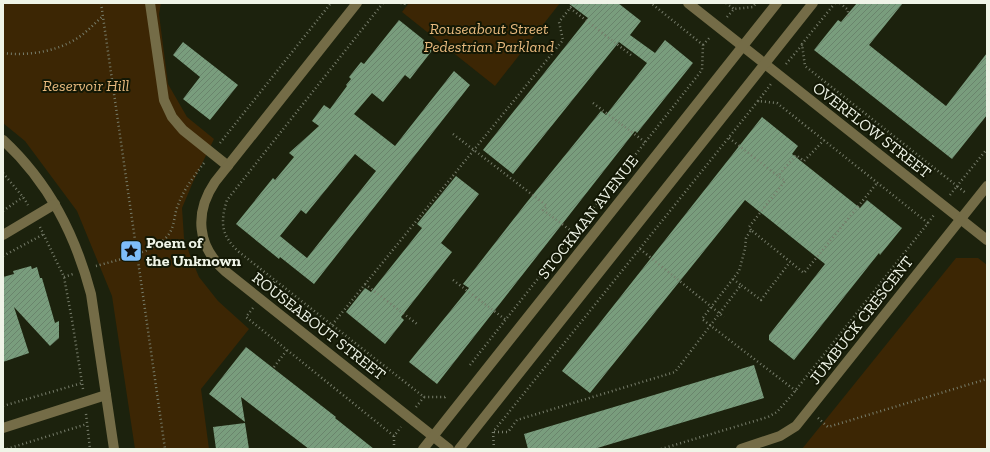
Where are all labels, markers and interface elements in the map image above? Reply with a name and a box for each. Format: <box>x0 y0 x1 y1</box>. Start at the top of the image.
park label: Rouseabout Street Pedestrian Parkland <box>424 19 554 56</box>
park label: Reservoir Hill <box>43 76 130 95</box>
street label: OVERFLOW STREET <box>809 78 935 182</box>
street label: STOCKMAN AVENUE <box>534 151 642 283</box>
place label: Poem of the Unknown <box>146 233 242 270</box>
place icon: Poem of the Unknown <box>118 238 144 264</box>
street label: JUMBUCK CRESCENT <box>805 252 917 388</box>
street label: ROUSEABOUT STREET <box>249 268 390 384</box>

